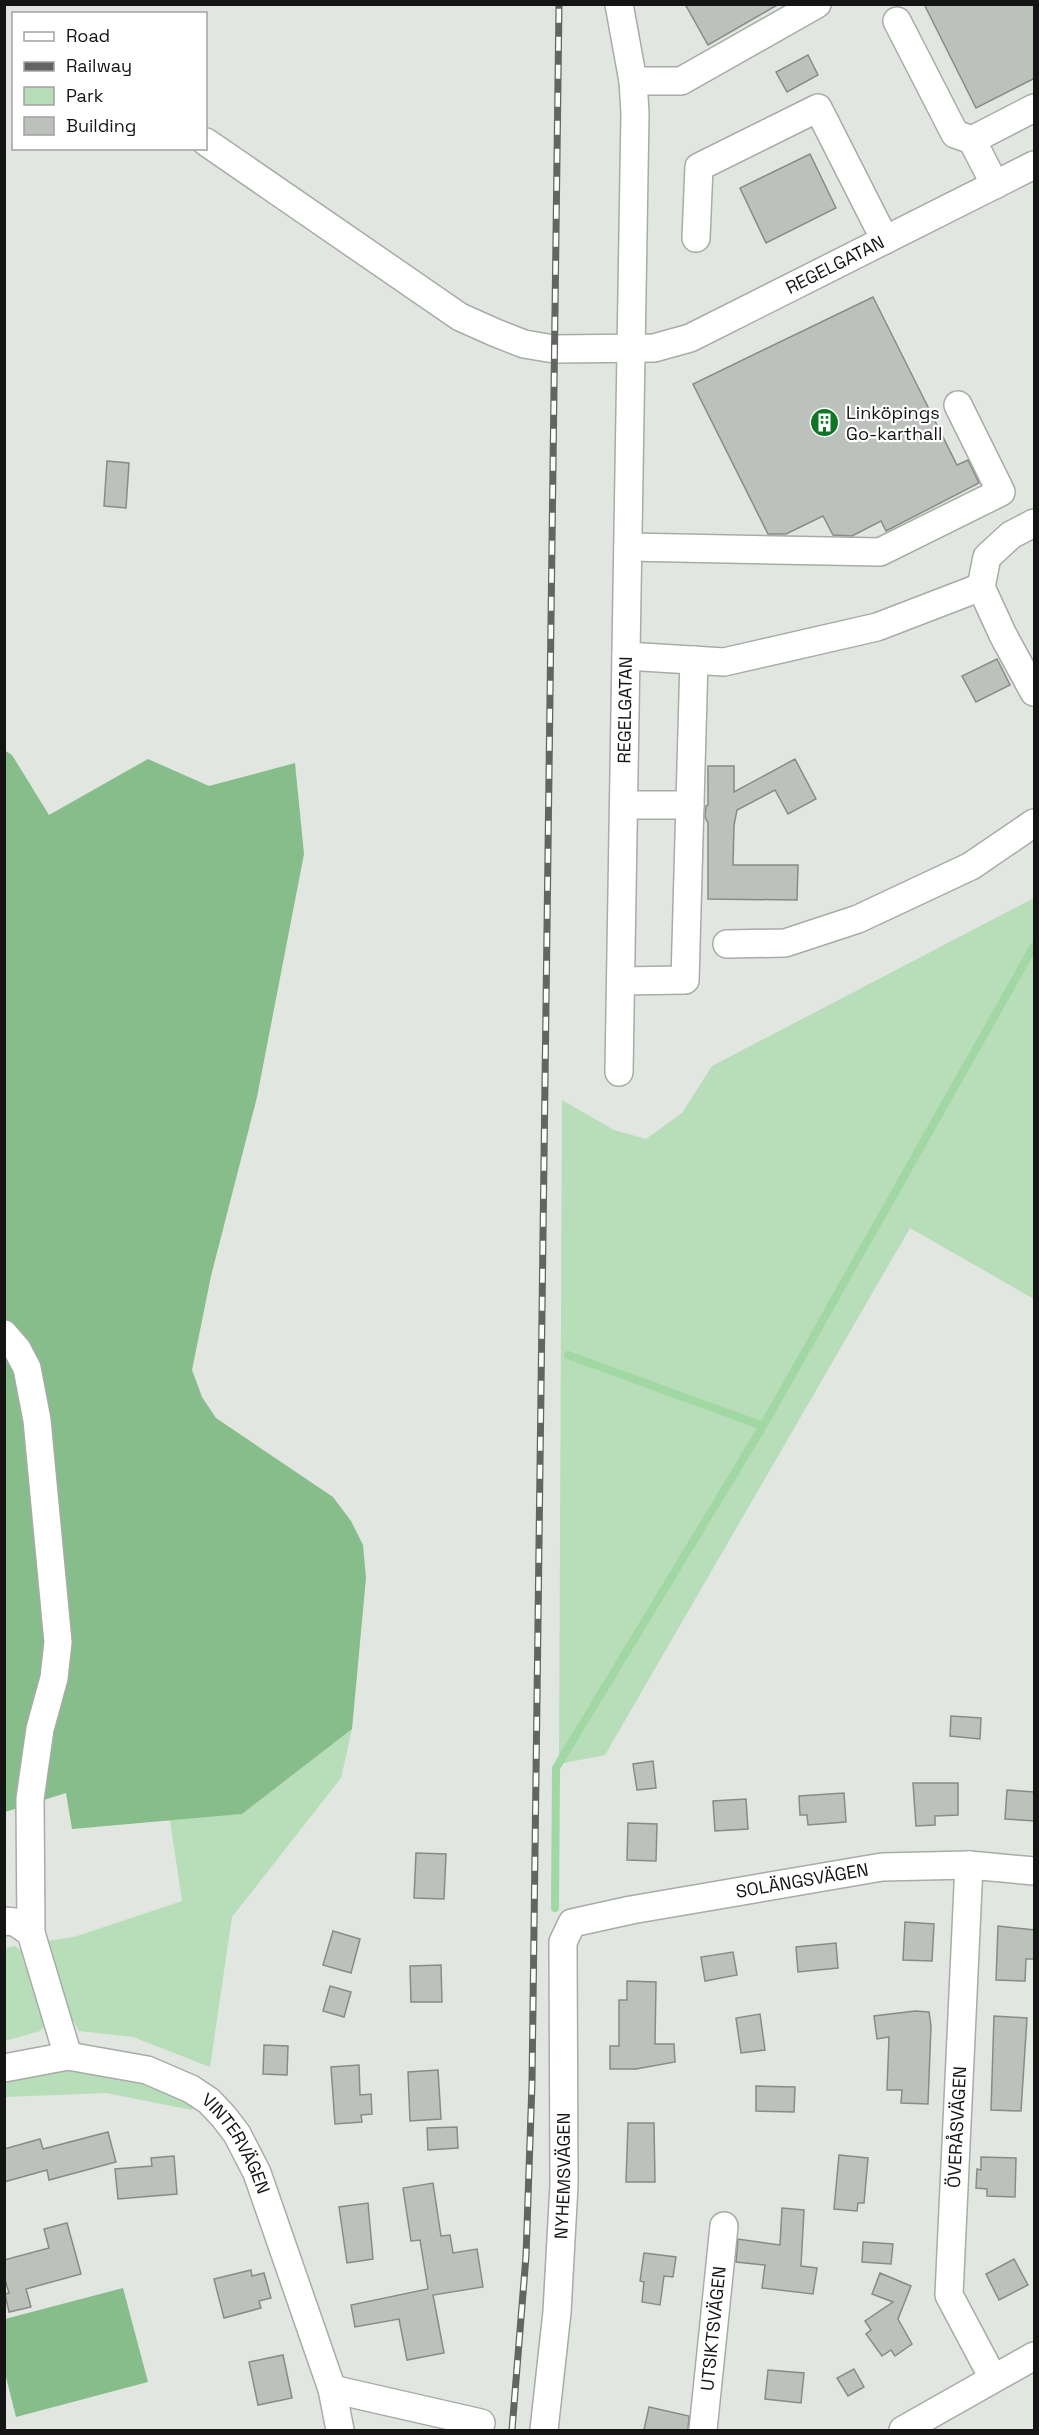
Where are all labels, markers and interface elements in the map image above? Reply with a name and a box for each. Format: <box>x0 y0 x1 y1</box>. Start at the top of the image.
legend <box>12 12 207 150</box>
text: Road <box>66 24 110 47</box>
text: Railway <box>66 54 132 77</box>
text: Park <box>66 84 104 107</box>
text: Building <box>66 114 136 137</box>
street label: REGELGATAN <box>782 230 888 299</box>
place label: Linköpings Go-karthall <box>846 401 942 445</box>
building icon: Linköpings Go-karthall <box>809 407 841 439</box>
street label: REGELGATAN <box>612 656 637 764</box>
street label: SOLÄNGSVÄGEN <box>734 1858 870 1903</box>
street label: ÖVERÅSVÄGEN <box>942 2066 971 2188</box>
street label: VINTERVÄGEN <box>198 2088 275 2197</box>
street label: NYHEMSVÄGEN <box>549 2113 575 2240</box>
street label: UTSIKTSVÄGEN <box>695 2265 731 2392</box>

